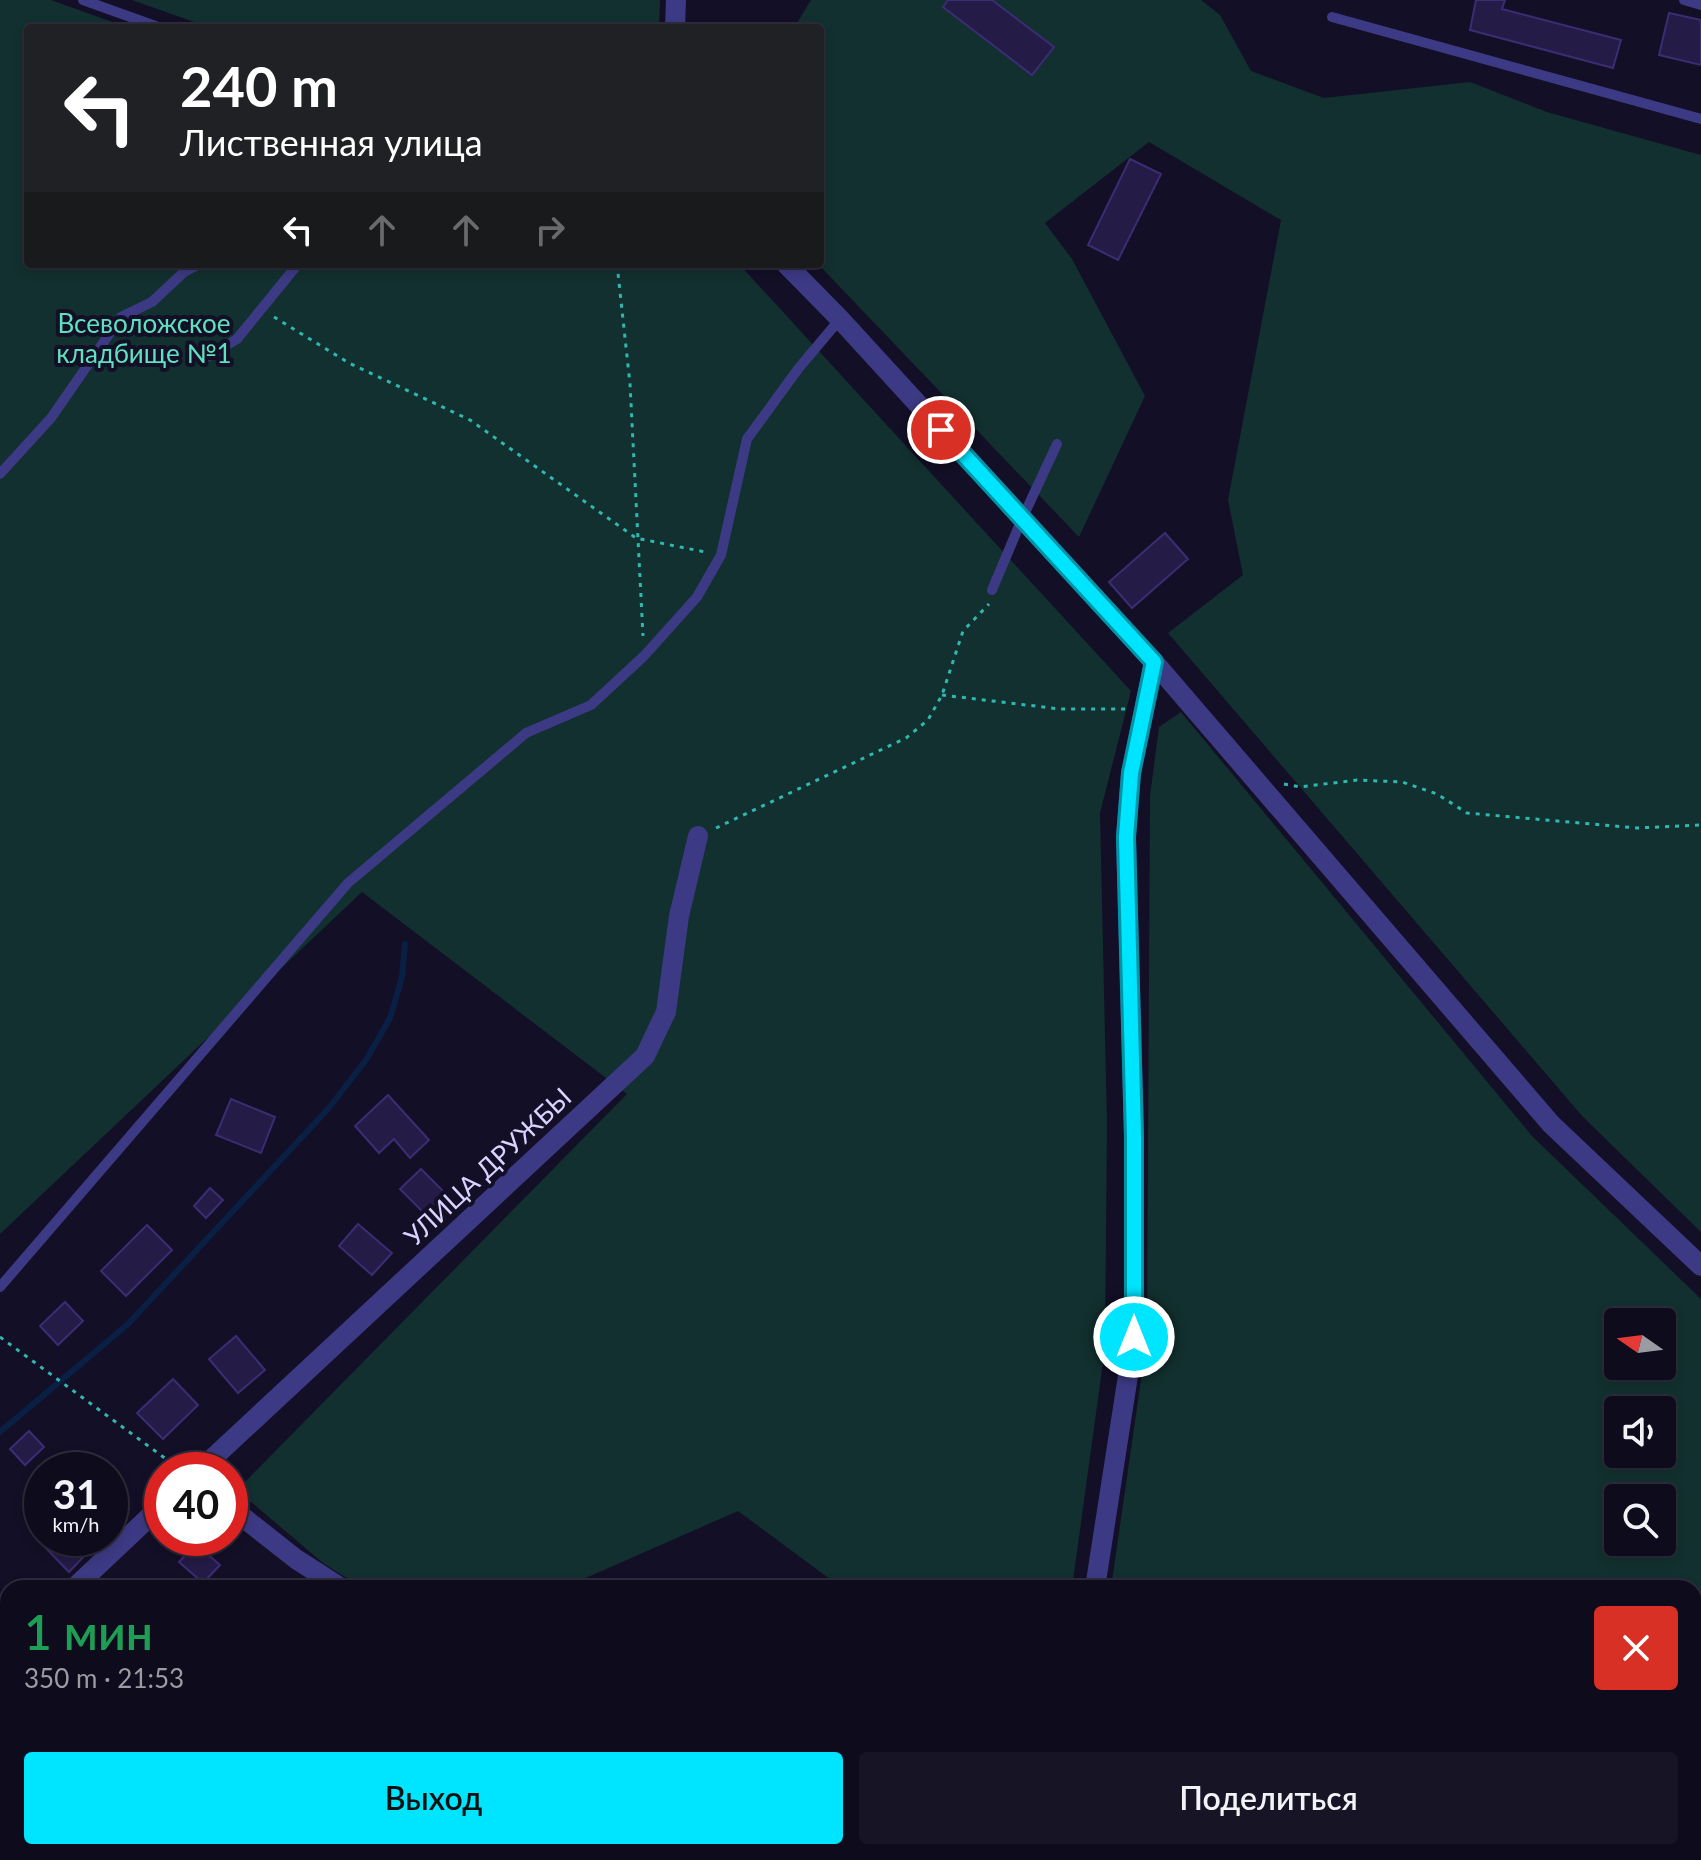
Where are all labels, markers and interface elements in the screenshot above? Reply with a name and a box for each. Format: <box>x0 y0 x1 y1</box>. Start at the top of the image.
text: 240 m <box>180 52 338 119</box>
icon: left <box>48 56 152 160</box>
text: Лиственная улица <box>180 120 483 164</box>
icon: left <box>276 208 320 252</box>
icon: ahead <box>360 208 404 252</box>
icon: ahead <box>444 208 488 252</box>
icon: right <box>528 208 572 252</box>
park label: Всеволожское кладбище №1 <box>56 307 232 369</box>
pin <box>907 396 975 464</box>
icon: arrive <box>919 408 963 452</box>
street label: УЛИЦА ДРУЖБЫ <box>397 1081 578 1252</box>
position arrow <box>1092 1295 1176 1379</box>
north arrow <box>1604 1308 1676 1380</box>
map controls <box>1604 1308 1676 1556</box>
button: sound <box>1604 1396 1676 1468</box>
speed limit sign: 40 <box>144 1452 248 1556</box>
text: 31 <box>53 1470 99 1518</box>
button: search <box>1604 1484 1676 1556</box>
text: km/h <box>53 1512 99 1536</box>
text: 1 мин <box>24 1603 153 1660</box>
button: close <box>1594 1606 1678 1690</box>
text: 350 m · 21:53 <box>24 1662 184 1694</box>
button: Выход <box>24 1752 843 1844</box>
button: Поделиться <box>859 1752 1678 1844</box>

